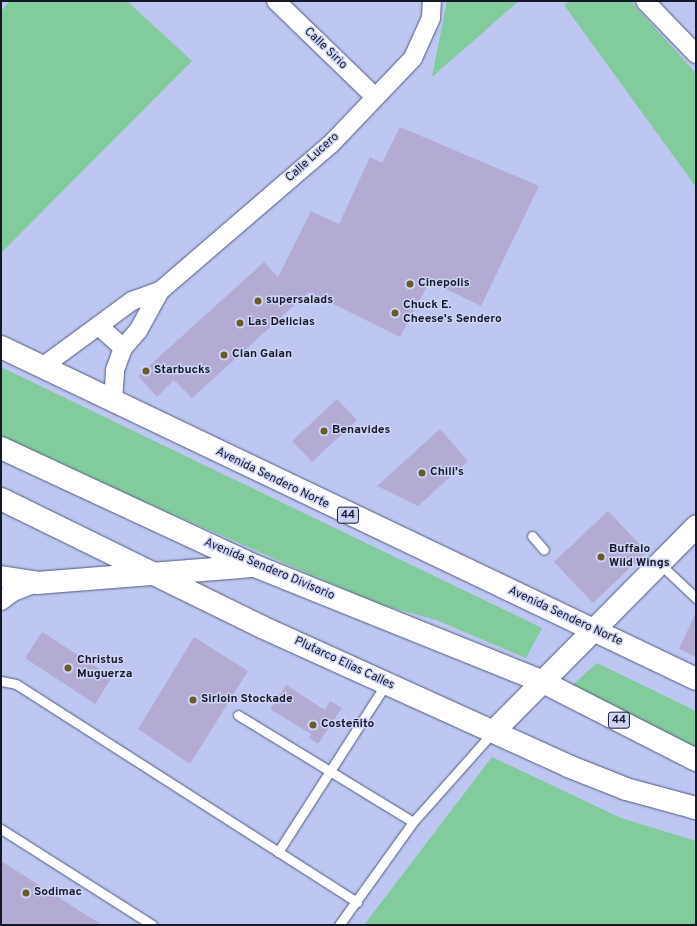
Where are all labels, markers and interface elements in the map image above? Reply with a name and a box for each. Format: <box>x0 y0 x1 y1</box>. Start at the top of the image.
street label: Calle Sirio <box>300 25 350 73</box>
street label: Calle Lucero <box>283 130 343 186</box>
place label: Cinepolis <box>418 277 470 291</box>
marker: Cinepolis <box>405 279 415 289</box>
place label: supersalads <box>266 294 333 308</box>
marker: supersalads <box>253 296 263 306</box>
place label: Chuck E. Cheese's Sendero <box>403 299 502 327</box>
marker: Chuck E. Cheese's Sendero <box>390 308 400 318</box>
place label: Las Delicias <box>248 316 315 330</box>
marker: Las Delicias <box>235 318 245 328</box>
place label: Clan Galan <box>232 348 292 362</box>
marker: Clan Galan <box>219 350 229 360</box>
place label: Starbucks <box>154 364 210 378</box>
marker: Starbucks <box>141 366 151 376</box>
place label: Benavides <box>332 424 390 438</box>
marker: Benavides <box>319 426 329 436</box>
street label: Avenida Sendero Norte <box>213 445 331 513</box>
place label: Chili's <box>430 466 464 480</box>
marker: Chili's <box>417 468 427 478</box>
road number: 44 <box>336 506 360 524</box>
street label: Avenida Sendero Divisorio <box>202 536 336 604</box>
place label: Buffalo Wild Wings <box>609 543 670 571</box>
marker: Buffalo Wild Wings <box>596 552 606 562</box>
street label: Avenida Sendero Norte <box>506 584 624 650</box>
street label: Plutarco Elias Calles <box>292 634 396 694</box>
place label: Christus Muguerza <box>77 654 132 682</box>
marker: Christus Muguerza <box>62 662 74 674</box>
place label: Sirloin Stockade <box>201 693 293 707</box>
marker: Sirloin Stockade <box>188 695 198 705</box>
road number: 44 <box>607 711 631 729</box>
place label: Costeñito <box>321 718 374 732</box>
marker: Costeñito <box>308 720 318 730</box>
place label: Sodimac <box>34 886 82 900</box>
marker: Sodimac <box>21 888 31 898</box>

